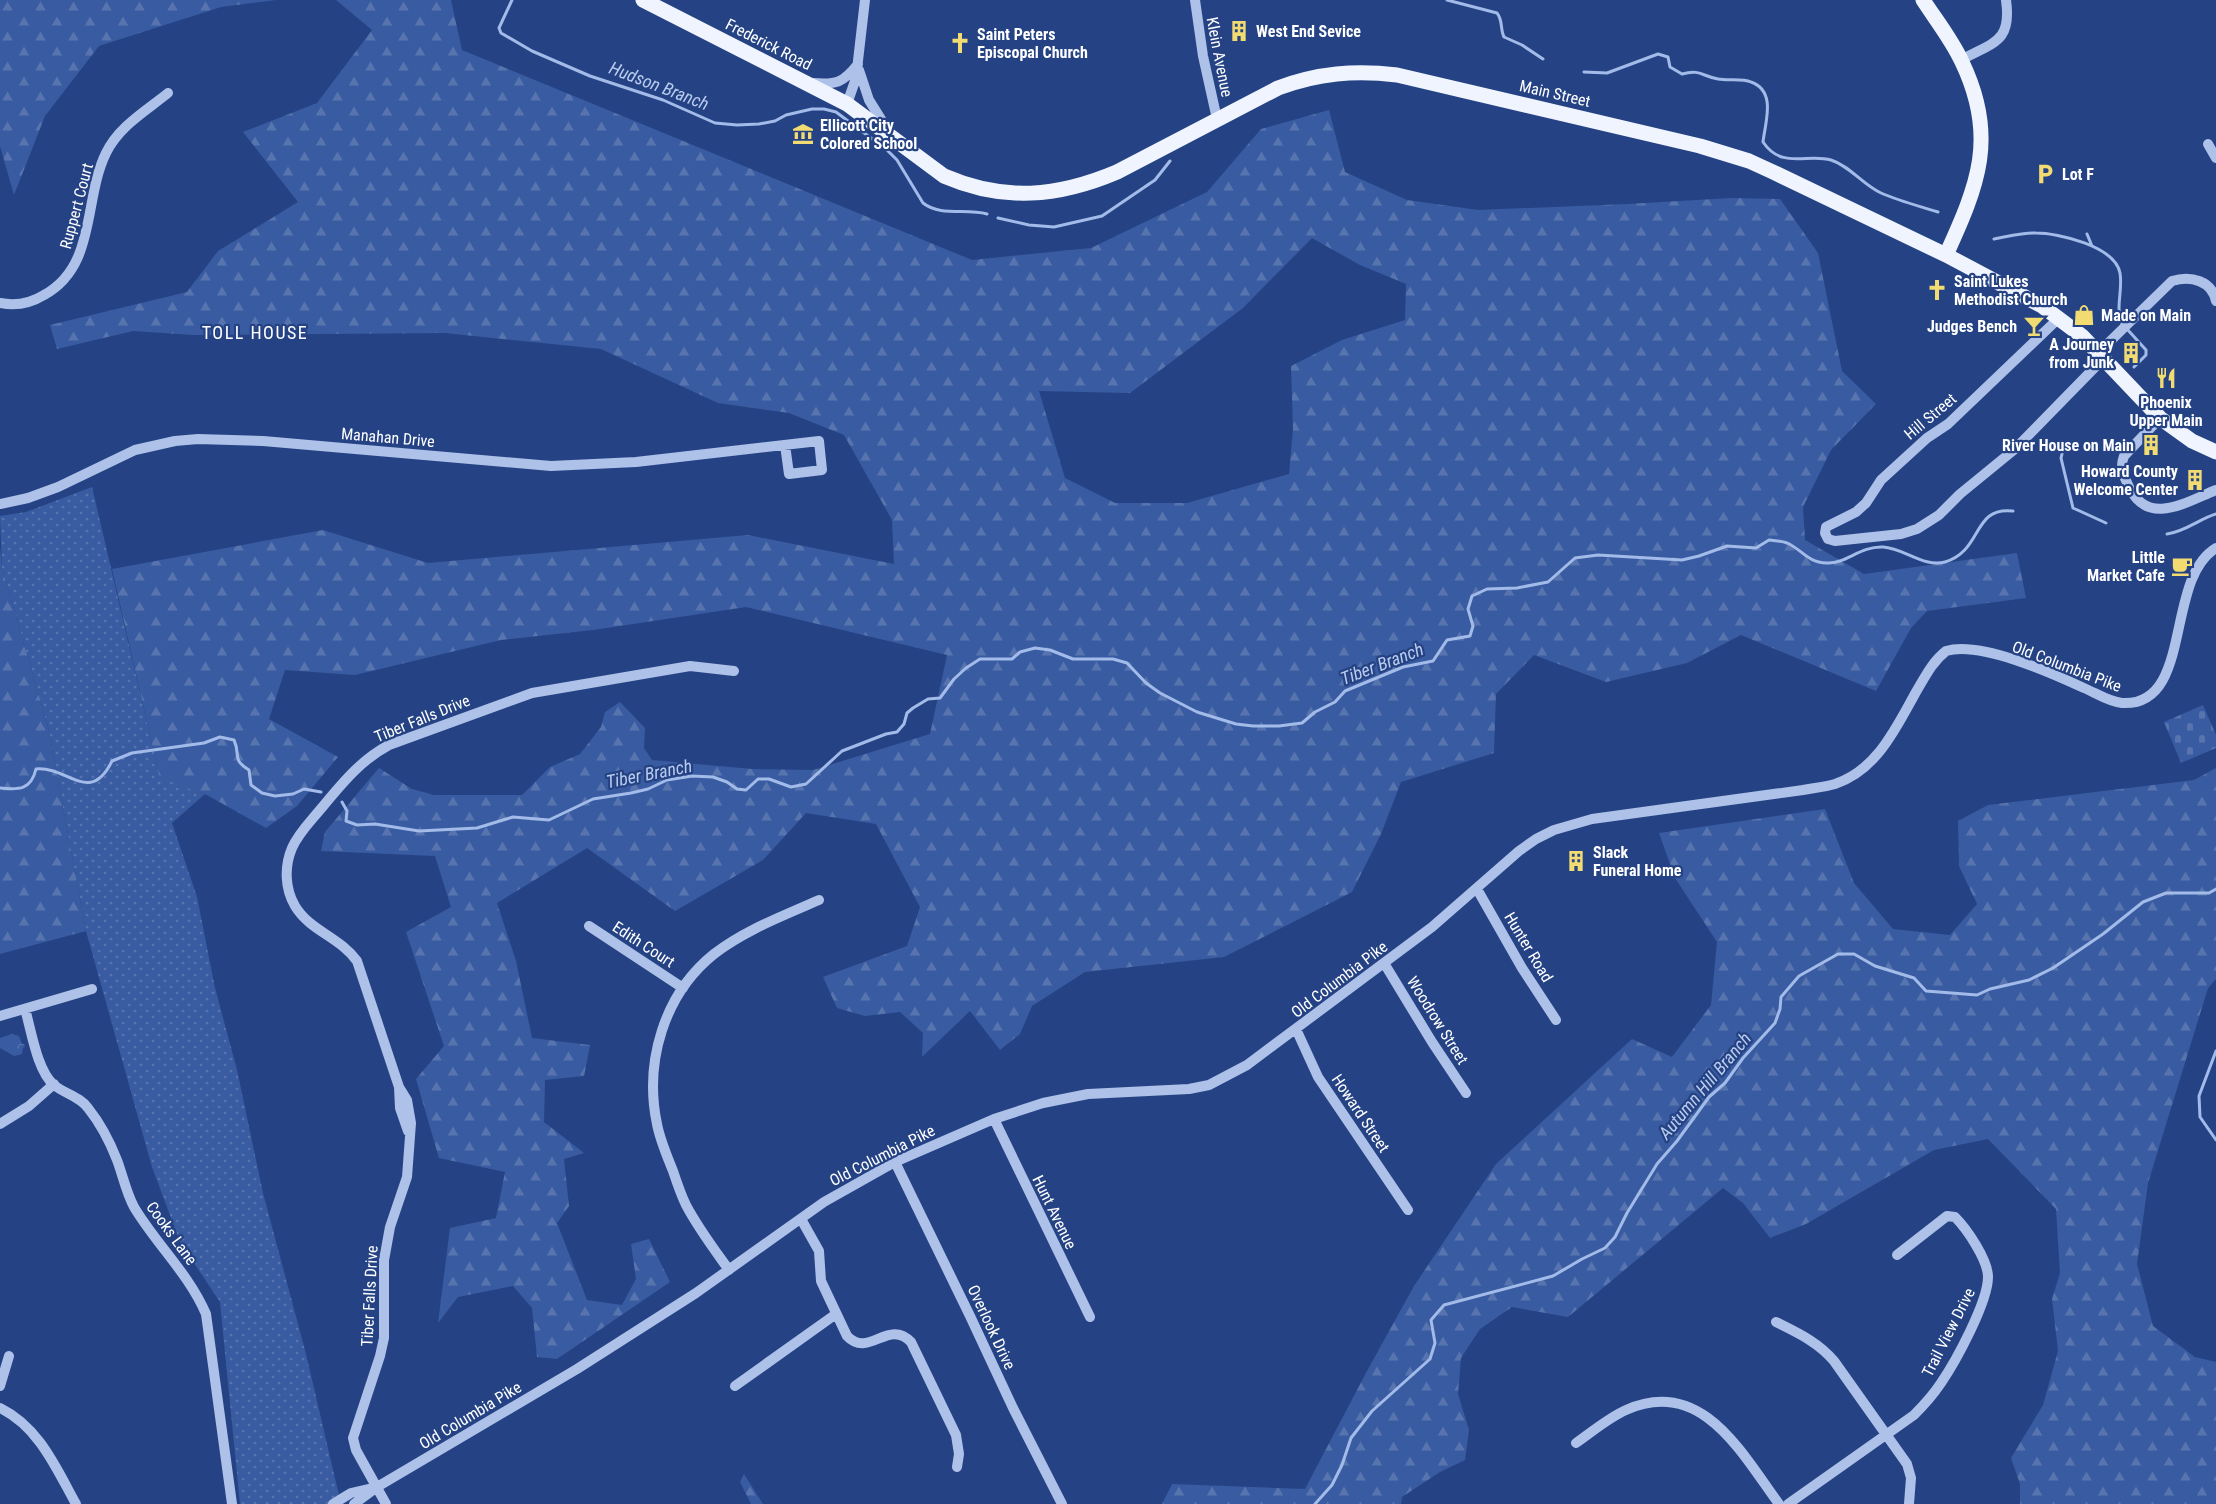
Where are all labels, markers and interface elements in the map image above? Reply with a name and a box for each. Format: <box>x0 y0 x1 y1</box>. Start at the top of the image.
street label: Frederick Road <box>723 15 815 74</box>
street label: Klein Avenue <box>1202 15 1237 99</box>
building icon: West End Sevice <box>1227 19 1251 43</box>
place label: West End Sevice <box>1256 22 1361 41</box>
place label: Saint Peters Episcopal Church <box>977 25 1088 62</box>
church icon: Saint Peters Episcopal Church <box>948 31 972 55</box>
water label: Hudson Branch <box>606 57 712 114</box>
street label: Main Street <box>1518 76 1593 111</box>
place label: Ellicott City Colored School <box>820 116 917 153</box>
museum icon: Ellicott City Colored School <box>791 122 815 146</box>
street label: Ruppert Court <box>56 161 97 251</box>
parking icon: Lot F <box>2033 162 2057 186</box>
place label: Lot F <box>2062 165 2094 184</box>
place label: Saint Lukes Methodist Church <box>1954 272 2068 309</box>
church icon: Saint Lukes Methodist Church <box>1925 278 1949 302</box>
shop icon: Made on Main <box>2072 303 2096 327</box>
place label: Made on Main <box>2101 306 2191 325</box>
bar icon: Judges Bench <box>2022 314 2046 338</box>
place label: Judges Bench <box>1927 317 2017 336</box>
district label: TOLL HOUSE <box>202 322 308 343</box>
place label: A Journey from Junk <box>2049 335 2114 372</box>
building icon: A Journey from Junk <box>2119 341 2143 365</box>
restaurant icon: Phoenix Upper Main <box>2154 366 2178 390</box>
street label: Hill Street <box>1900 389 1960 444</box>
place label: Phoenix Upper Main <box>2129 393 2203 430</box>
street label: Manahan Drive <box>340 424 436 451</box>
building icon: River House on Main <box>2139 433 2163 457</box>
place label: River House on Main <box>2002 436 2134 455</box>
place label: Howard County Welcome Center <box>2074 462 2178 499</box>
building icon: Howard County Welcome Center <box>2183 468 2207 492</box>
place label: Little Market Cafe <box>2087 548 2165 585</box>
cafe icon: Little Market Cafe <box>2170 554 2194 578</box>
street label: Old Columbia Pike <box>2010 637 2124 696</box>
water label: Tiber Branch <box>1337 638 1426 689</box>
street label: Tiber Falls Drive <box>372 691 473 746</box>
water label: Tiber Branch <box>604 755 694 792</box>
place label: Slack Funeral Home <box>1593 843 1682 880</box>
building icon: Slack Funeral Home <box>1564 849 1588 873</box>
street label: Hunter Road <box>1500 909 1557 986</box>
street label: Edith Court <box>609 917 679 972</box>
street label: Old Columbia Pike <box>1287 937 1391 1022</box>
street label: Woodrow Street <box>1403 973 1472 1068</box>
water label: Autumn Hill Branch <box>1653 1028 1755 1144</box>
street label: Howard Street <box>1328 1071 1394 1156</box>
street label: Old Columbia Pike <box>826 1121 938 1190</box>
street label: Hunt Avenue <box>1029 1172 1081 1252</box>
street label: Cooks Lane <box>142 1198 201 1269</box>
street label: Tiber Falls Drive <box>357 1245 382 1347</box>
street label: Overlook Drive <box>964 1282 1019 1373</box>
street label: Trail View Drive <box>1918 1285 1979 1380</box>
street label: Old Columbia Pike <box>416 1378 525 1453</box>

